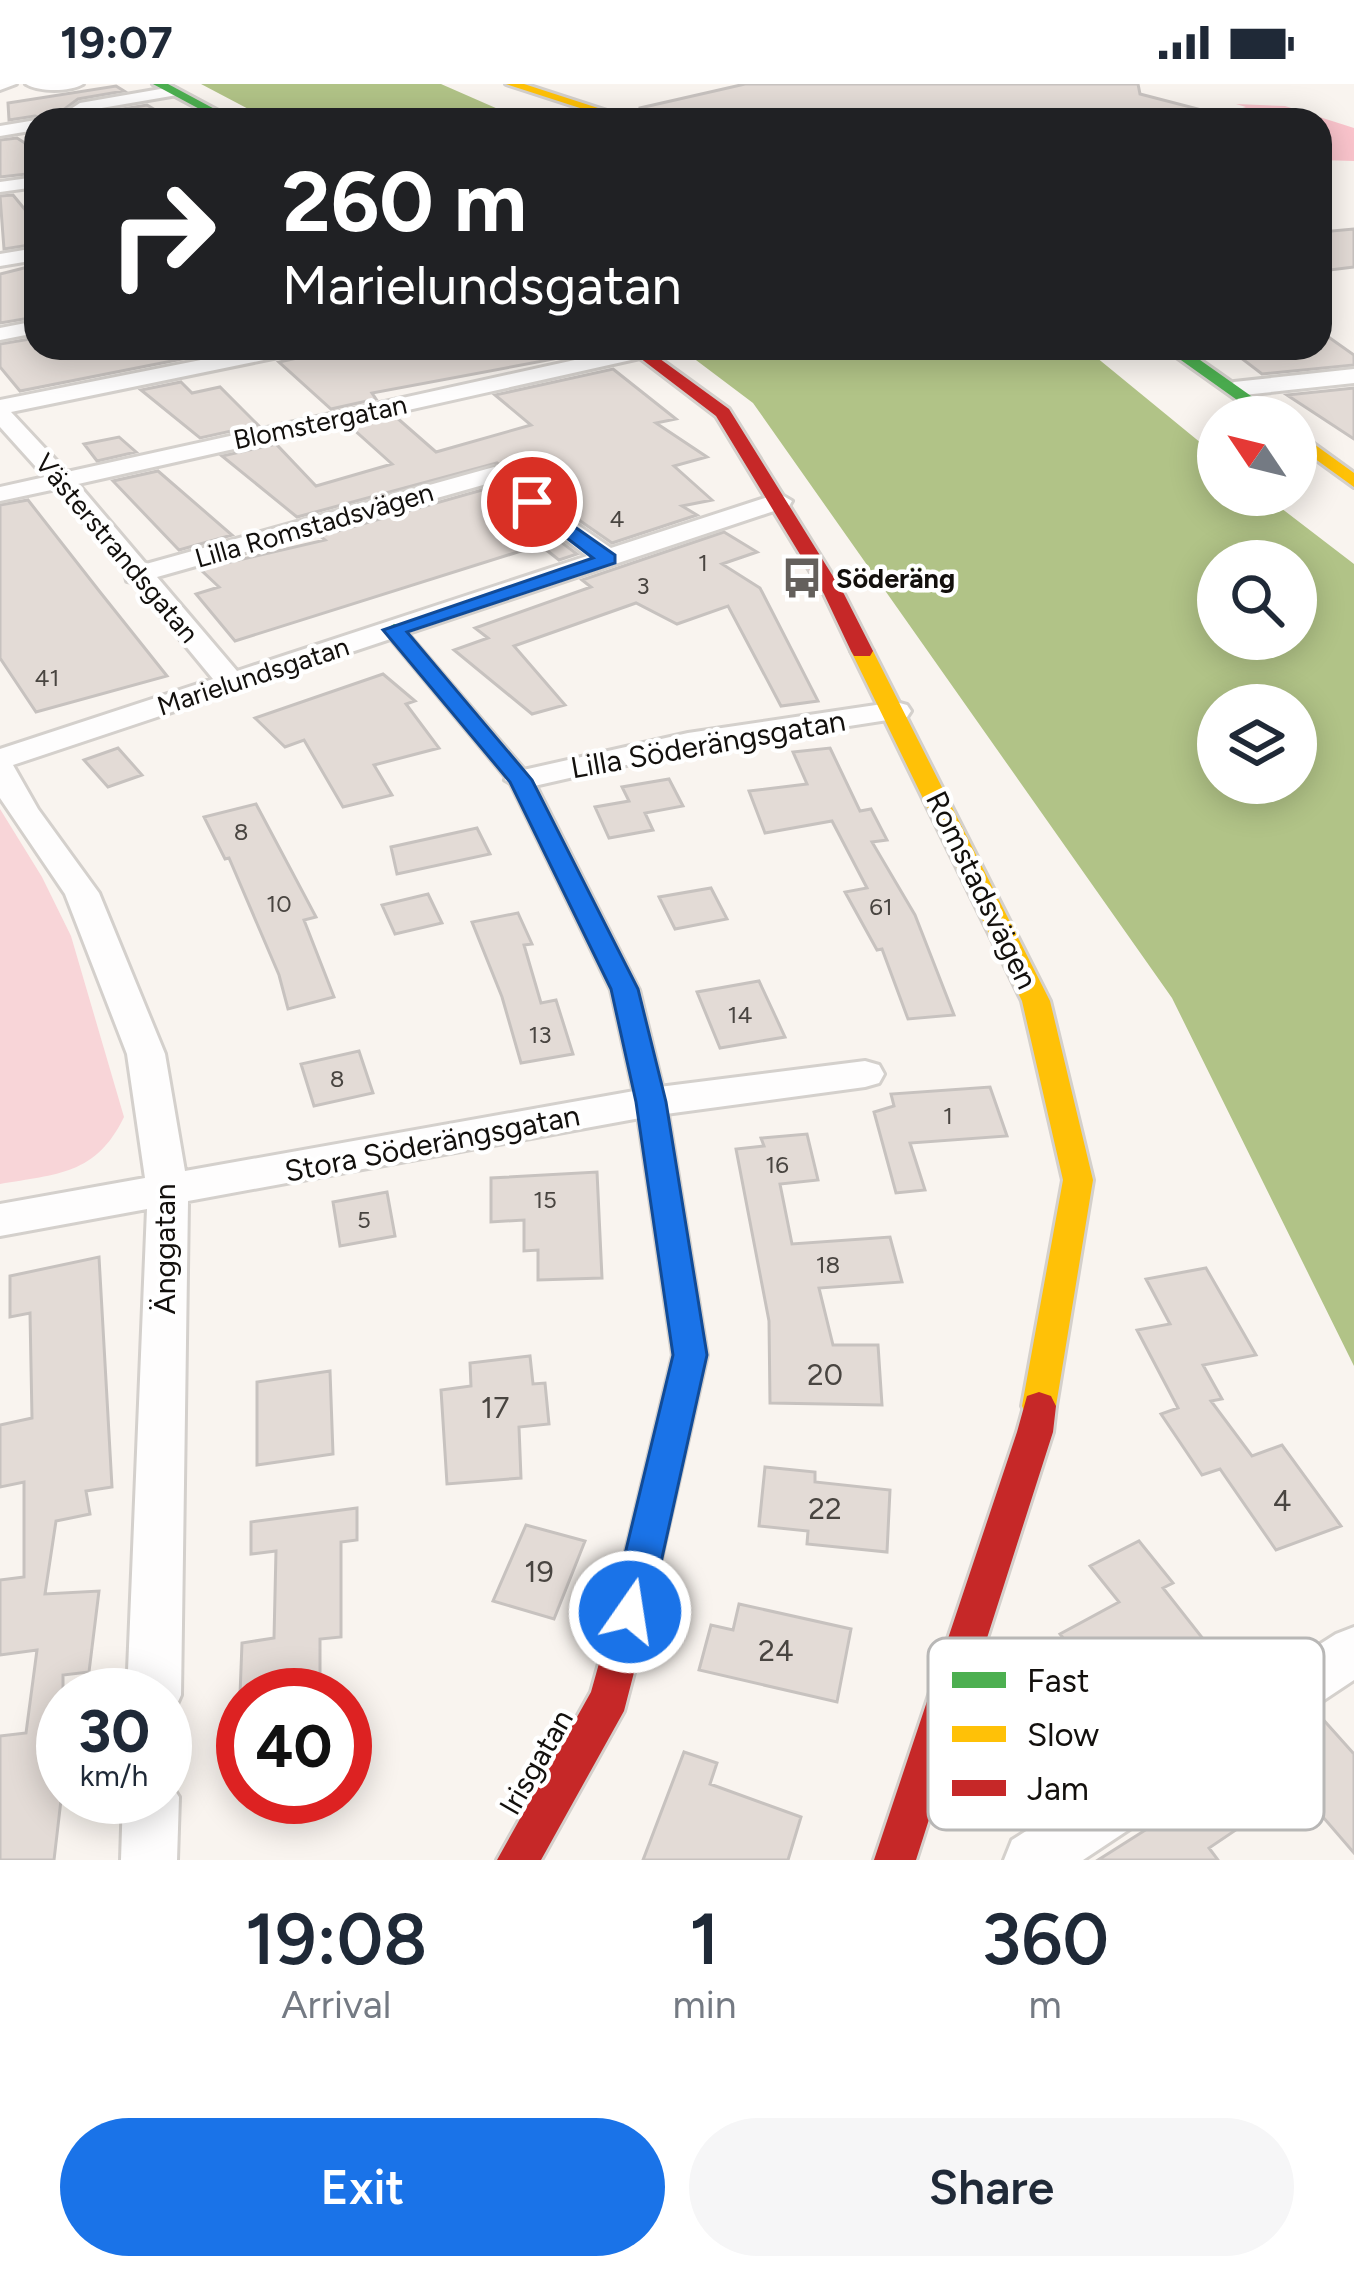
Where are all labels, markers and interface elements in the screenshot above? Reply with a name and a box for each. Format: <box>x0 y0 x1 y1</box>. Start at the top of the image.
text: 19:07 <box>60 15 173 69</box>
text: 260 m <box>282 151 527 252</box>
icon: right <box>84 156 240 312</box>
text: Marielundsgatan <box>282 253 682 318</box>
street label: Blomstergatan <box>230 388 410 456</box>
north arrow <box>1197 396 1317 516</box>
map controls <box>1197 396 1317 804</box>
street label: Västerstrandsgatan <box>28 447 206 649</box>
pin <box>481 451 583 553</box>
icon: arrive <box>499 469 565 535</box>
street label: Lilla Romstadsvägen <box>191 475 437 575</box>
house number: 4 <box>610 504 625 533</box>
button: search <box>1197 540 1317 660</box>
house number: 1 <box>698 548 708 577</box>
bus stop icon: Söderäng <box>779 555 825 601</box>
place label: Söderäng <box>836 562 955 595</box>
house number: 3 <box>636 571 650 600</box>
street label: Marielundsgatan <box>153 629 353 723</box>
house number: 41 <box>35 663 59 692</box>
button: layers <box>1197 684 1317 804</box>
street label: Lilla Söderängsgatan <box>568 702 848 786</box>
street label: Romstadsvägen <box>918 785 1046 995</box>
house number: 8 <box>234 817 248 846</box>
house number: 10 <box>266 889 292 918</box>
house number: 61 <box>869 892 893 921</box>
house number: 14 <box>728 1000 752 1029</box>
house number: 13 <box>529 1020 551 1049</box>
house number: 8 <box>330 1064 344 1093</box>
street label: Stora Söderängsgatan <box>281 1096 583 1190</box>
house number: 1 <box>943 1101 953 1130</box>
house number: 16 <box>765 1150 789 1179</box>
street label: Änggatan <box>146 1184 183 1314</box>
house number: 15 <box>533 1185 557 1214</box>
house number: 5 <box>357 1205 371 1234</box>
house number: 18 <box>816 1250 840 1279</box>
house number: 20 <box>807 1356 843 1393</box>
house number: 17 <box>481 1389 509 1426</box>
house number: 4 <box>1273 1482 1291 1519</box>
house number: 22 <box>808 1490 842 1527</box>
position arrow <box>567 1549 693 1675</box>
house number: 19 <box>524 1553 554 1590</box>
house number: 24 <box>758 1632 794 1669</box>
legend <box>928 1638 1324 1830</box>
text: Fast <box>1027 1661 1089 1700</box>
speed limit sign: 40 <box>216 1668 372 1824</box>
text: 30 <box>78 1695 150 1767</box>
street label: Irisgatan <box>491 1703 581 1821</box>
text: Slow <box>1027 1715 1099 1754</box>
text: km/h <box>80 1757 148 1794</box>
text: Jam <box>1027 1769 1089 1808</box>
text: 19:08 <box>245 1896 427 1982</box>
text: 1 <box>689 1896 720 1982</box>
text: 360 <box>981 1896 1109 1982</box>
text: Arrival <box>281 1981 391 2028</box>
text: min <box>672 1981 736 2028</box>
text: m <box>1029 1981 1062 2028</box>
button: Exit <box>60 2118 665 2256</box>
button: Share <box>689 2118 1294 2256</box>

